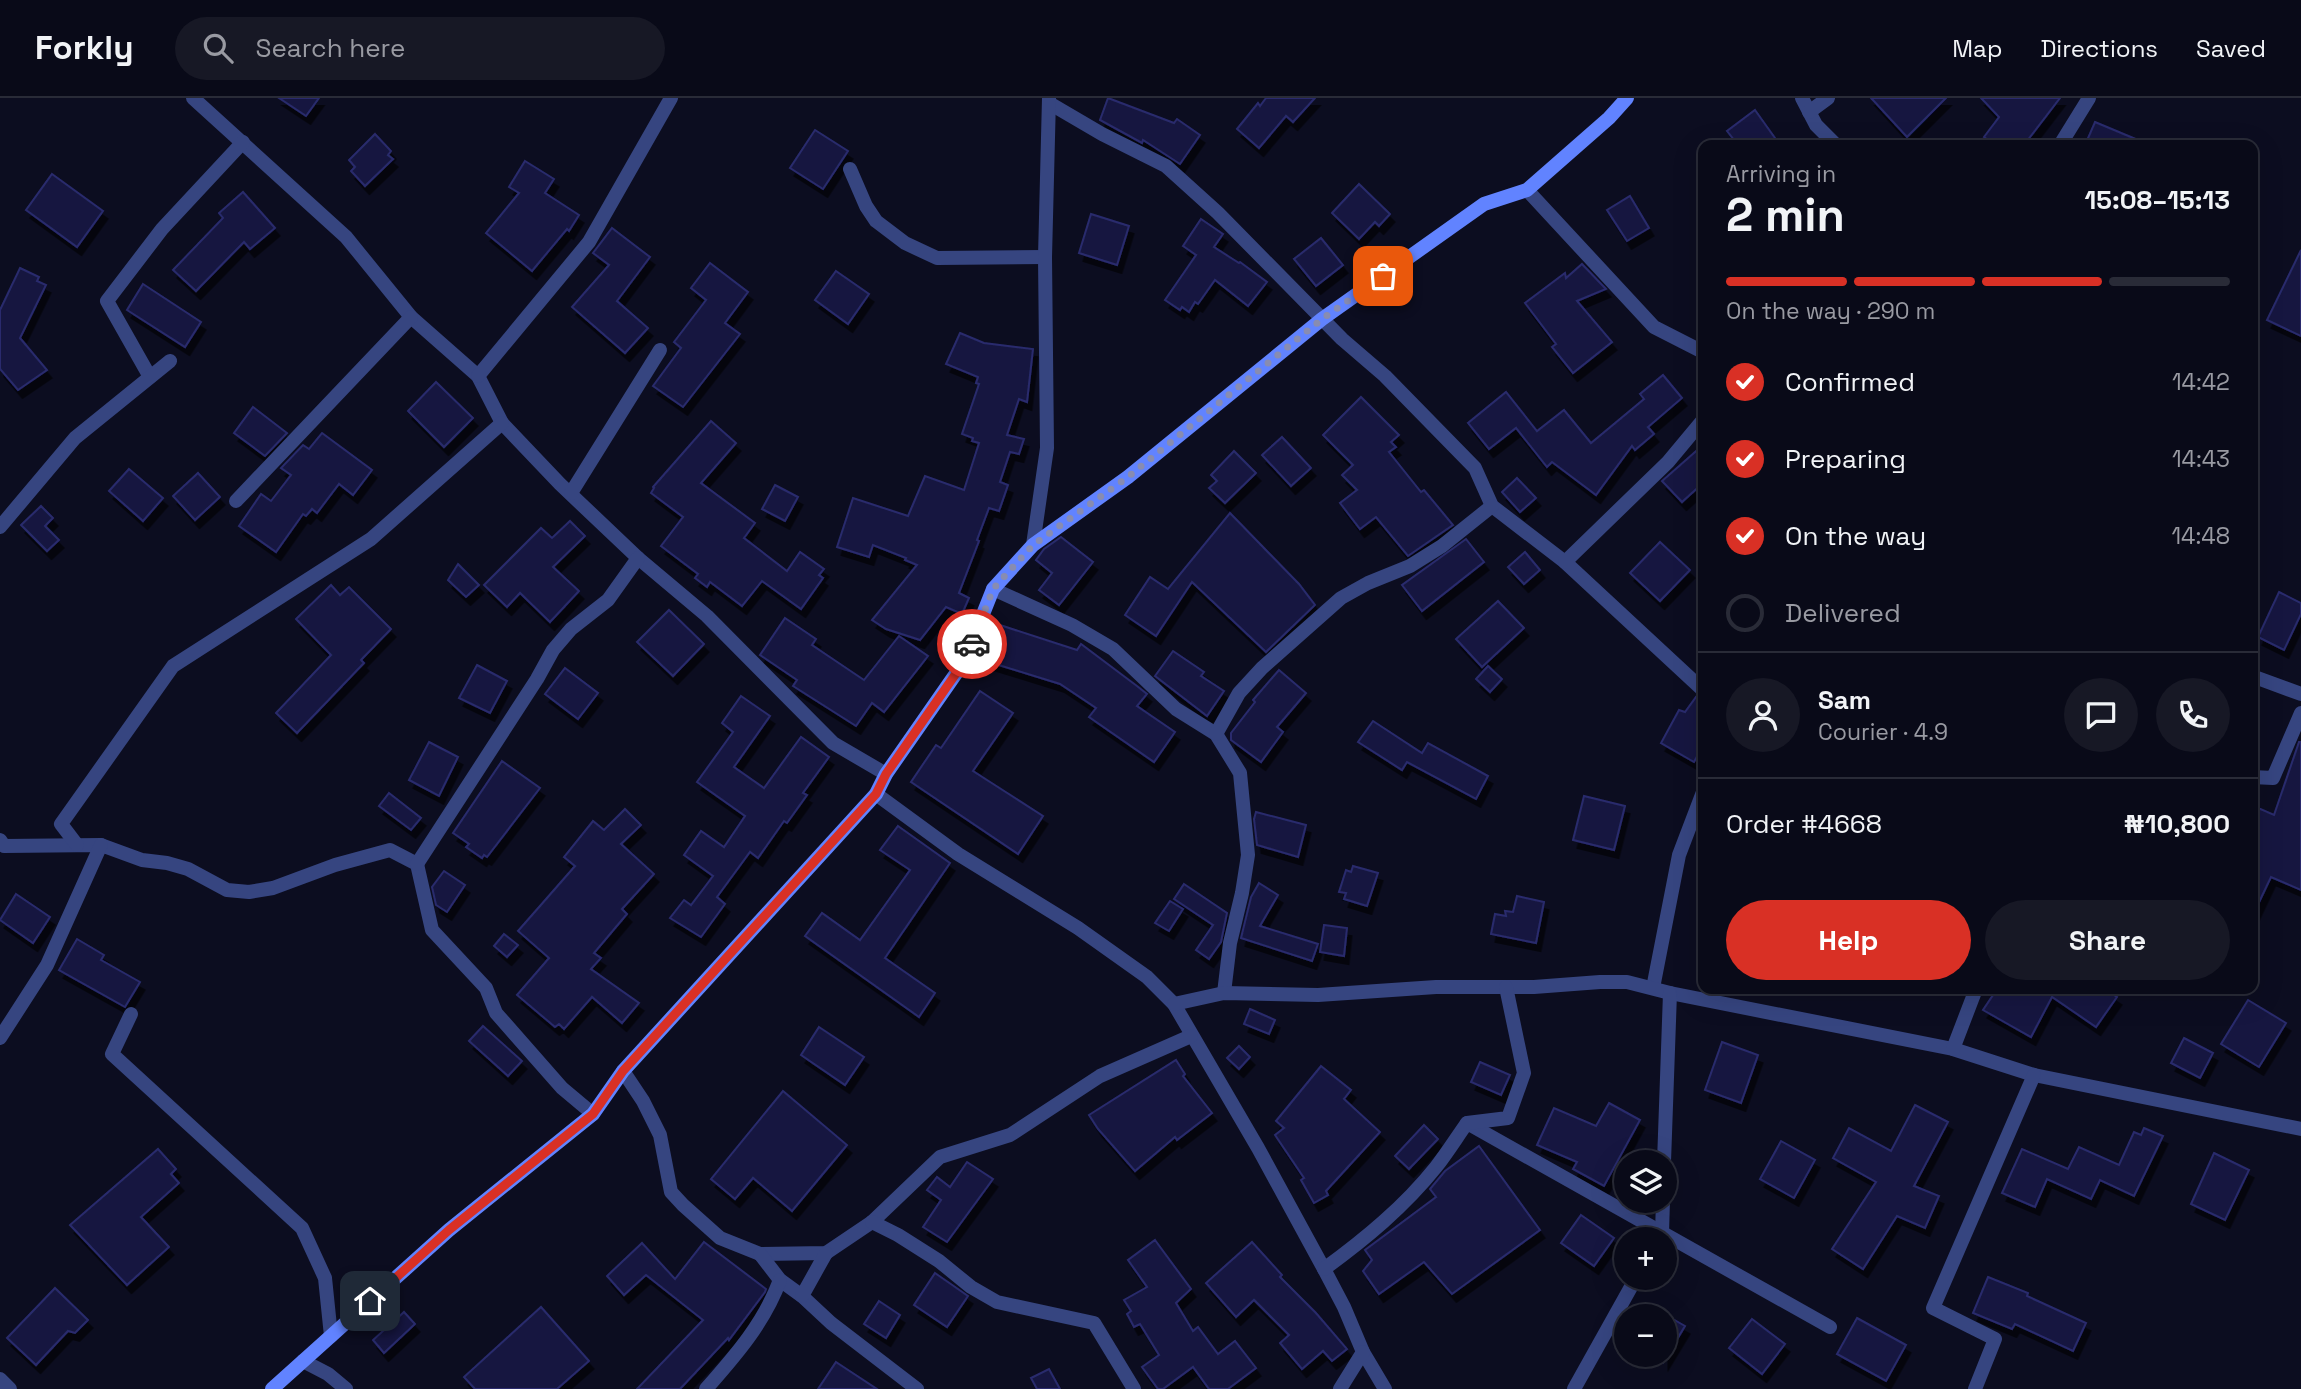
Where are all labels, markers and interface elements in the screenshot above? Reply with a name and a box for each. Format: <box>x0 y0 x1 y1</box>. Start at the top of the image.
search box <box>175 17 665 80</box>
text: Forkly <box>35 27 133 69</box>
icon: search <box>199 29 237 67</box>
text: Search here <box>255 31 405 65</box>
text: Map <box>1952 33 2002 64</box>
text: Directions <box>2040 33 2158 64</box>
text: Saved <box>2196 33 2266 64</box>
text: Arriving in <box>1726 159 1836 189</box>
text: 15:08–15:13 <box>2085 183 2230 217</box>
text: 2 min <box>1726 186 1845 244</box>
pin <box>1353 246 1413 306</box>
icon: bag <box>1364 257 1402 295</box>
text: On the way · 290 m <box>1726 296 1935 326</box>
icon: check <box>1726 363 1764 401</box>
text: Confirmed <box>1785 365 1915 399</box>
text: 14:42 <box>2172 367 2230 397</box>
icon: check <box>1726 440 1764 478</box>
text: Preparing <box>1785 442 1906 476</box>
text: 14:43 <box>2172 444 2230 474</box>
icon: check <box>1726 517 1764 555</box>
text: On the way <box>1785 519 1926 553</box>
text: 14:48 <box>2171 521 2230 551</box>
text: Delivered <box>1785 596 1901 630</box>
courier <box>937 609 1007 679</box>
icon: car <box>953 625 991 663</box>
button: person <box>1726 678 1800 752</box>
button: chat <box>2064 678 2138 752</box>
button: phone <box>2156 678 2230 752</box>
text: Sam <box>1818 683 1871 717</box>
text: Courier · 4.9 <box>1818 717 1948 747</box>
text: Order #4668 <box>1726 807 1882 841</box>
text: ₦10,800 <box>2124 807 2230 841</box>
button: Help <box>1726 900 1971 980</box>
button: Share <box>1985 900 2230 980</box>
map controls <box>1614 1150 1677 1367</box>
button: layers <box>1614 1150 1677 1213</box>
button: + <box>1614 1227 1677 1290</box>
pin <box>340 1271 400 1331</box>
icon: home <box>351 1282 389 1320</box>
button: − <box>1614 1304 1677 1367</box>

